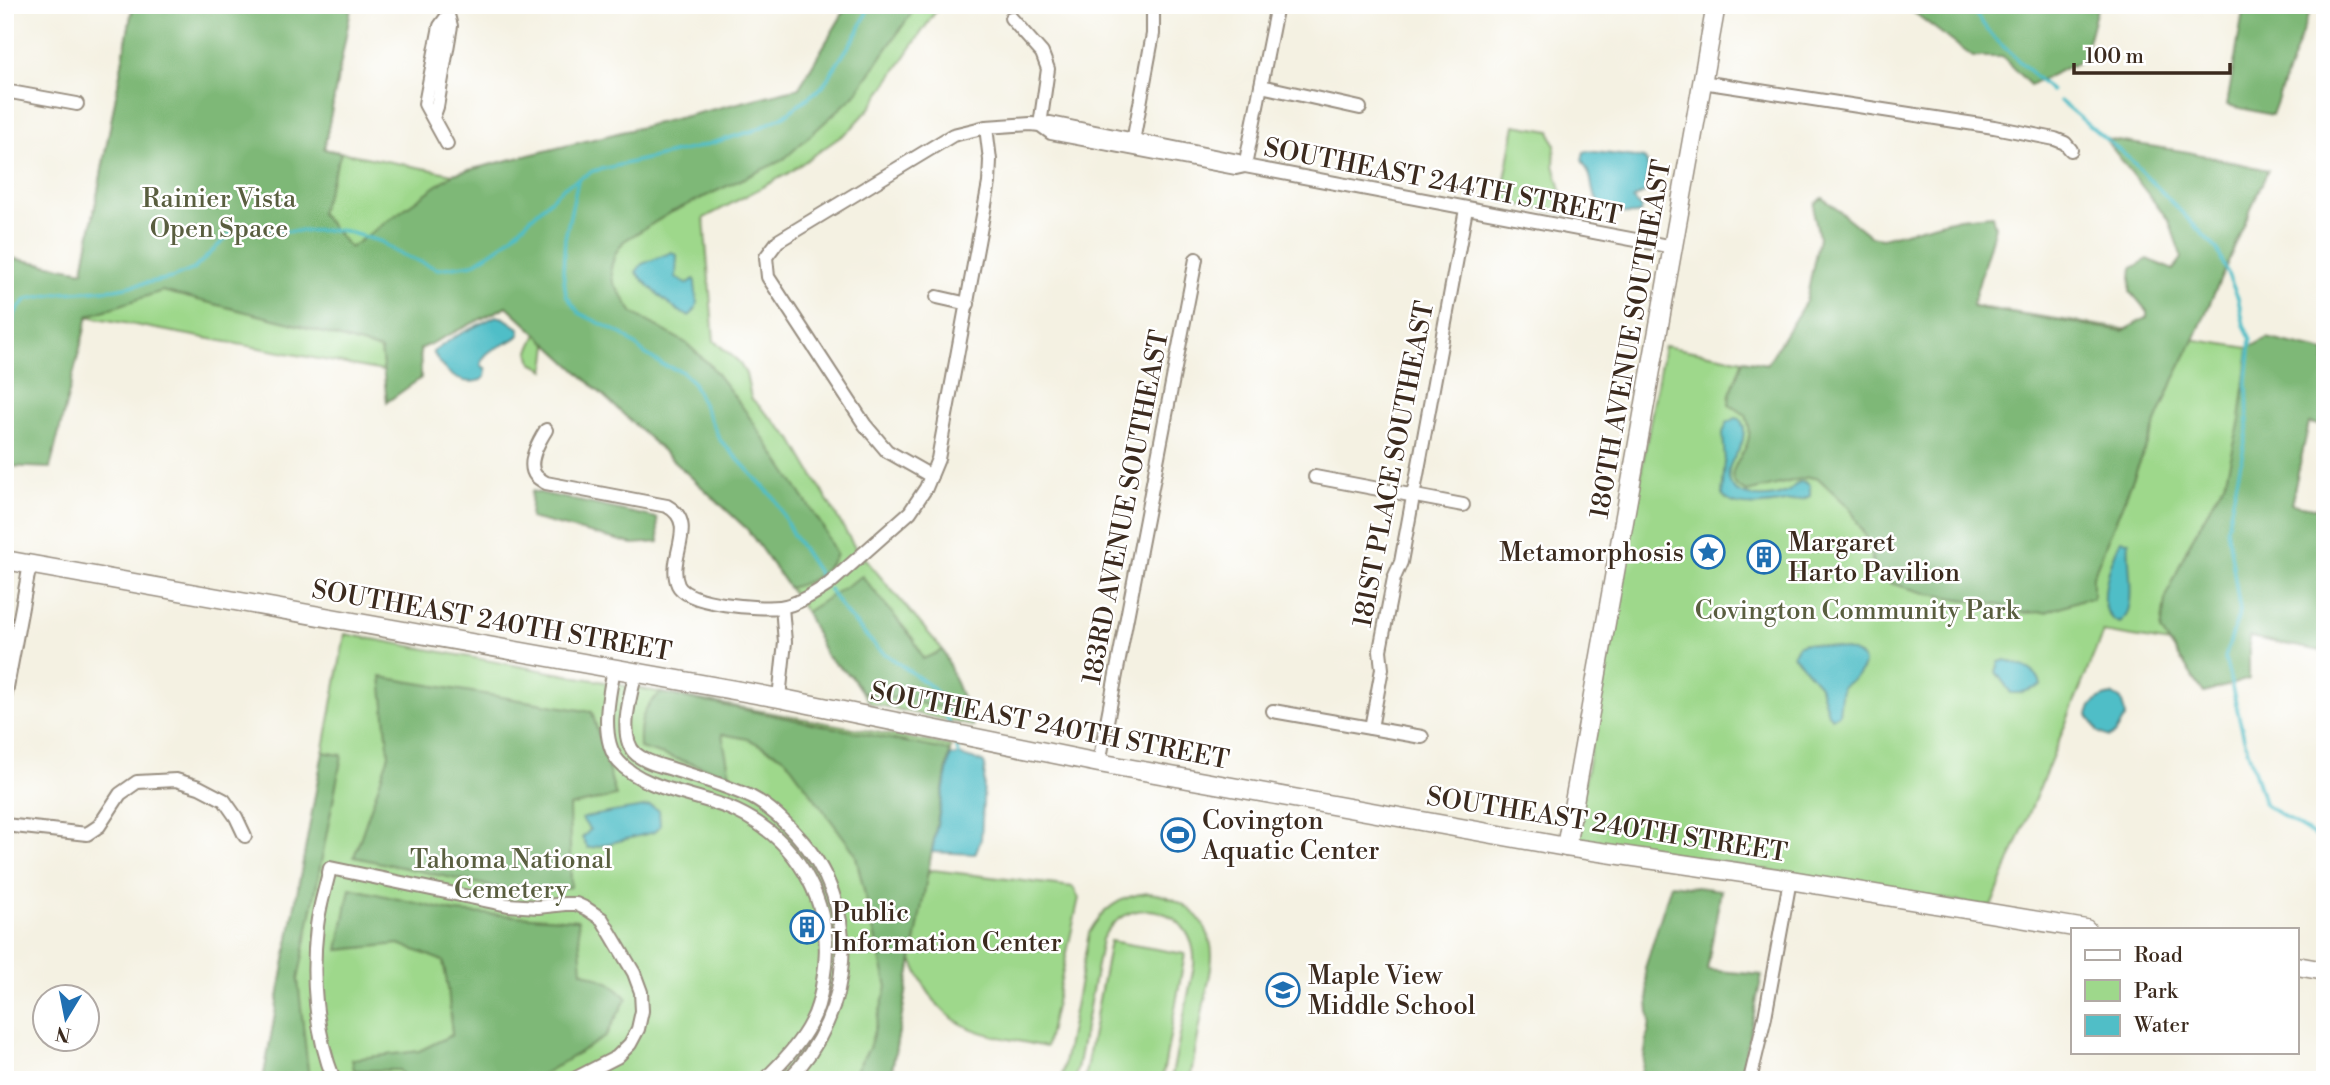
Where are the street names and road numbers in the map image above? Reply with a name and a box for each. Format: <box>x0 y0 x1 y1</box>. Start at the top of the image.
street label: SOUTHEAST 244TH STREET <box>1261 132 1624 232</box>
street label: 180TH AVENUE SOUTHEAST <box>1584 157 1678 521</box>
street label: 181ST PLACE SOUTHEAST <box>1347 298 1441 630</box>
street label: 183RD AVENUE SOUTHEAST <box>1076 327 1176 687</box>
street label: SOUTHEAST 240TH STREET <box>309 574 674 668</box>
street label: SOUTHEAST 240TH STREET <box>868 675 1232 776</box>
street label: SOUTHEAST 240TH STREET <box>1424 781 1789 869</box>

